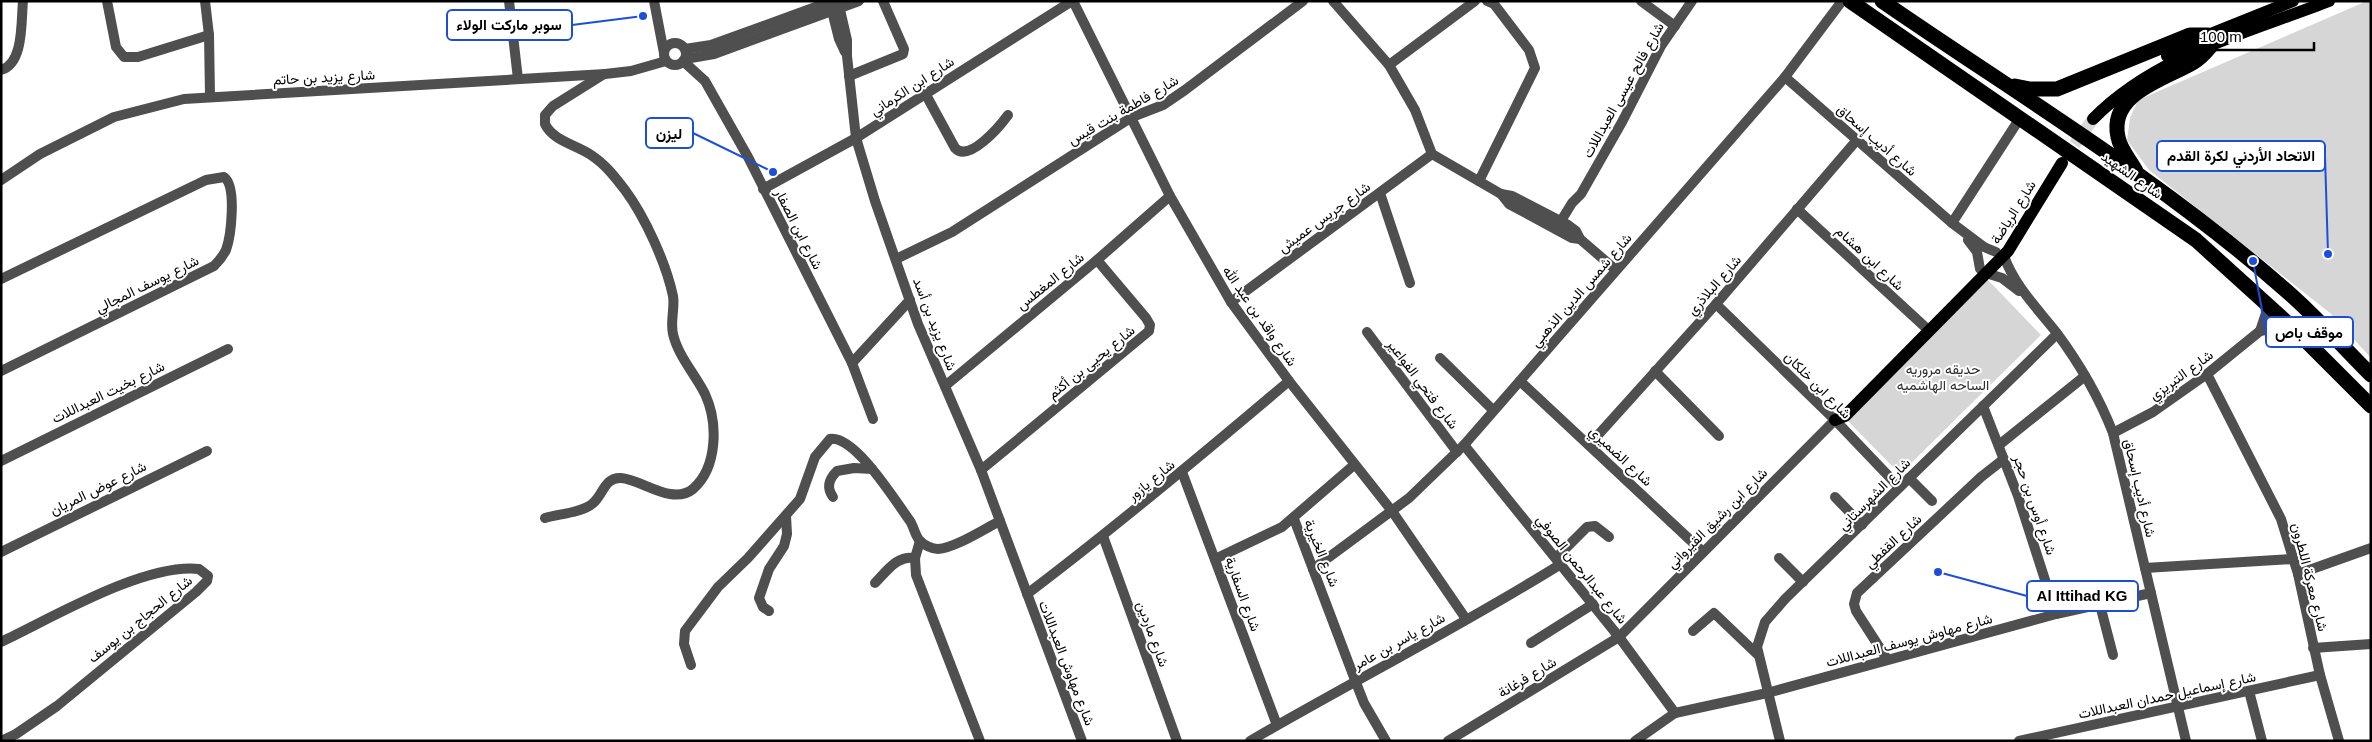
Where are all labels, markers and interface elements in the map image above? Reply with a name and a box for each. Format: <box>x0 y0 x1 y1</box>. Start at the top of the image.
callout: سوبر ماركت الولاء <box>447 10 572 40</box>
text: سوبر ماركت الولاء <box>456 16 562 34</box>
street label: شارع فالح عيسى العبداللات <box>1579 19 1670 162</box>
scale bar <box>2192 20 2314 52</box>
text: 100 m <box>2200 28 2242 45</box>
street label: شارع ابن الكرماني <box>867 53 959 122</box>
street label: شارع يزيد بن حاتم <box>272 66 376 91</box>
street label: شارع فاطمة بنت قيس <box>1065 72 1183 151</box>
street label: شارع أديب إسحاق <box>1832 101 1920 181</box>
callout: ليزن <box>646 118 693 148</box>
text: ليزن <box>656 125 682 143</box>
callout: الاتحاد الأردني لكرة القدم <box>2157 141 2325 171</box>
text: الاتحاد الأردني لكرة القدم <box>2167 147 2315 169</box>
street label: شارع الشهيد <box>2097 148 2166 204</box>
street label: شارع الرياضة <box>1987 177 2041 248</box>
street label: شارع جريس عميش <box>1275 178 1375 258</box>
street label: شارع ابن الصفار <box>769 185 826 273</box>
street label: شارع ابن هشام <box>1831 222 1907 296</box>
street label: شارع شمس الدين الذهبي <box>1527 230 1638 353</box>
street label: شارع المغطس <box>1013 249 1089 315</box>
street label: شارع يوسف المجالي <box>93 252 203 320</box>
street label: شارع البلاذري <box>1684 252 1747 321</box>
street label: شارع واقد بن عبد الله <box>1217 263 1301 371</box>
street label: شارع يزيد بن أسد <box>907 275 960 374</box>
callout: موقف باص <box>2266 317 2353 347</box>
street label: شارع يحيى بن أكثم <box>1044 322 1140 404</box>
text: موقف باص <box>2275 324 2343 342</box>
street label: شارع فتحي الفواعير <box>1380 335 1462 434</box>
street label: شارع التبريزي <box>2146 347 2218 407</box>
street label: شارع ابن خلكان <box>1779 348 1855 424</box>
street label: شارع بخيت العبداللات <box>49 358 168 429</box>
park label: حديقه مروريه الساحه الهاشميه <box>1897 361 1989 394</box>
street label: شارع الضميري <box>1583 423 1656 492</box>
street label: شارع أديب إسحاق <box>2118 437 2159 539</box>
street label: شارع أوس بن حجر <box>2007 452 2060 558</box>
street label: شارع الشهرستاني <box>1835 455 1916 536</box>
street label: شارع يازور <box>1124 456 1180 507</box>
street label: شارع عوض المريان <box>47 458 150 521</box>
street label: شارع ابن رشيق القيرواني <box>1663 464 1773 574</box>
street label: شارع عبدالرحمن الصوفي <box>1530 511 1631 629</box>
street label: شارع القفطي <box>1861 511 1927 574</box>
street label: شارع الخيرية <box>1298 517 1343 590</box>
street label: شارع معركة اللطرون <box>2286 521 2331 634</box>
street label: شارع السفارية <box>1219 555 1264 635</box>
street label: شارع الحجاج بن يوسف <box>85 572 197 668</box>
callout: Al Ittihad KG <box>2027 581 2138 611</box>
text: Al Ittihad KG <box>2037 587 2127 604</box>
street label: شارع مهاوش العبداللات <box>1033 598 1098 729</box>
street label: شارع ماردين <box>1131 599 1172 670</box>
street label: شارع ياسر بن عامر <box>1349 609 1449 676</box>
street label: شارع مهاوش يوسف العبداللات <box>1824 610 1995 673</box>
street label: شارع فرغانة <box>1495 653 1561 703</box>
street label: شارع إسماعيل حمدان العبداللات <box>2077 668 2258 725</box>

